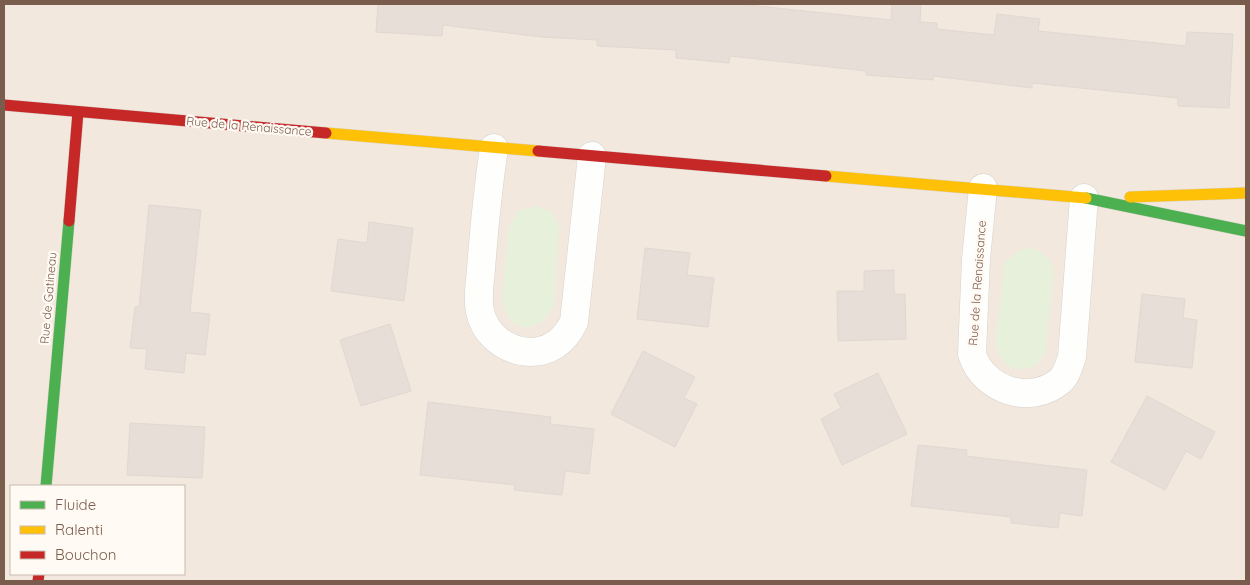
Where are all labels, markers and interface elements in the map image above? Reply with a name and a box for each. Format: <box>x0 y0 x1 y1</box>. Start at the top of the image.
street label: Rue de la Renaissance <box>186 113 312 139</box>
street label: Rue de la Renaissance <box>965 220 989 346</box>
street label: Rue de Gatineau <box>37 251 59 345</box>
legend <box>10 485 185 575</box>
text: Fluide <box>55 495 96 514</box>
text: Ralenti <box>55 520 103 539</box>
text: Bouchon <box>55 545 116 564</box>

